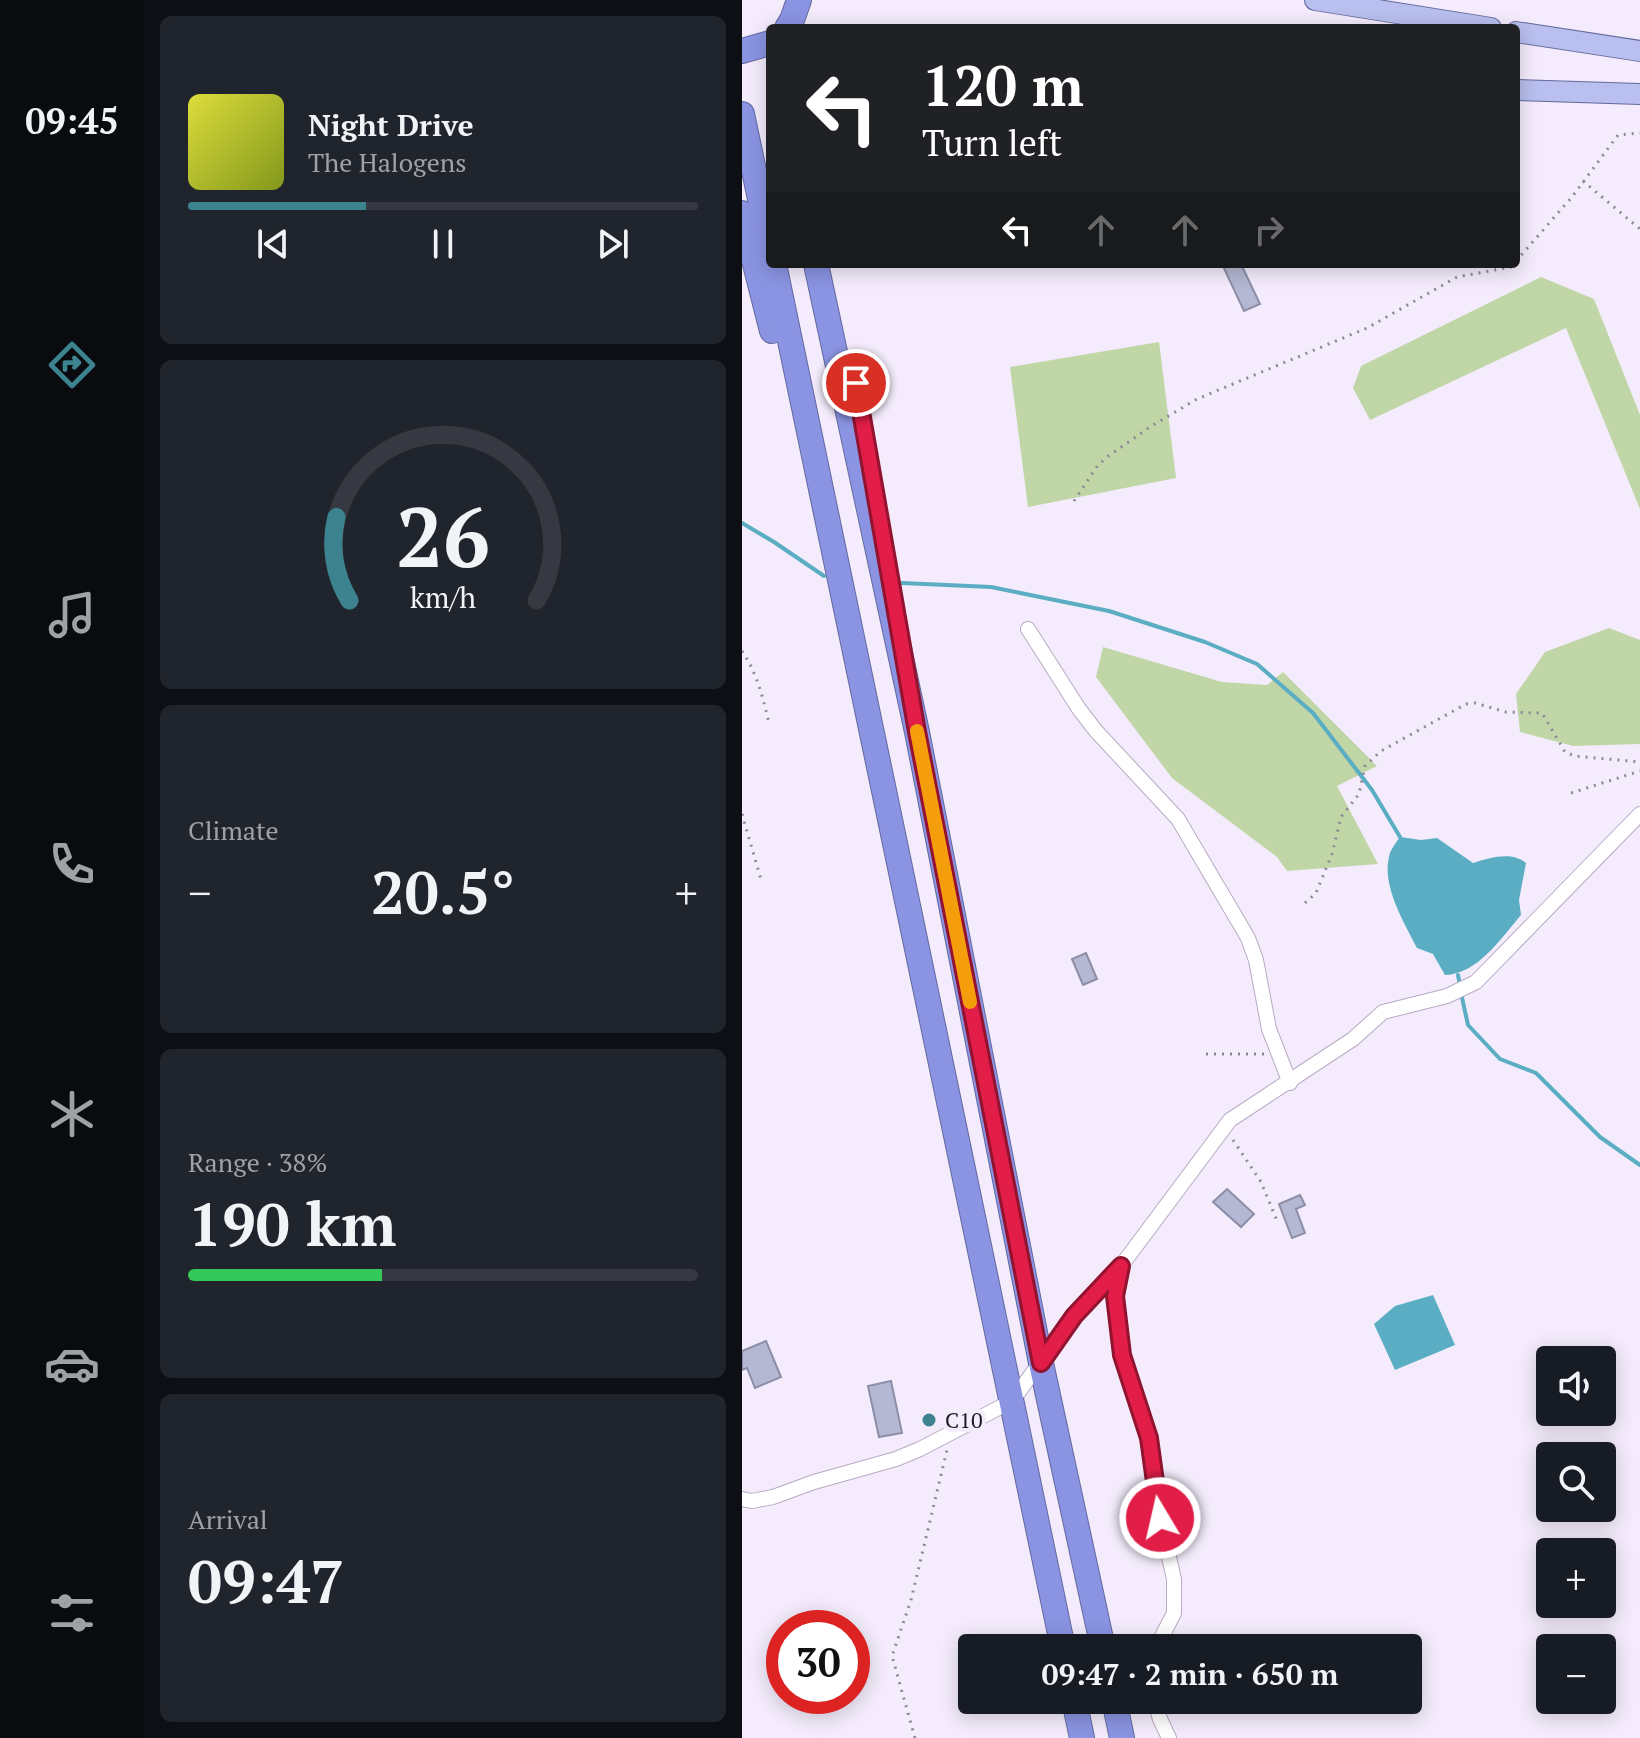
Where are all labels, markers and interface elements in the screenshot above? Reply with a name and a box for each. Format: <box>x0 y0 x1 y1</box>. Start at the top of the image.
text: 120 m <box>922 48 1084 122</box>
icon: left <box>790 56 894 160</box>
text: 09:45 <box>25 97 119 144</box>
text: Night Drive <box>308 105 474 145</box>
text: Turn left <box>922 119 1062 166</box>
text: The Halogens <box>308 145 466 179</box>
icon: left <box>995 208 1039 252</box>
icon: ahead <box>1079 208 1123 252</box>
icon: ahead <box>1163 208 1207 252</box>
icon: right <box>1247 208 1291 252</box>
icon: previous <box>251 222 295 266</box>
icon: pause <box>421 222 465 266</box>
icon: next <box>591 222 635 266</box>
icon: directions <box>44 337 100 393</box>
pin <box>822 349 890 417</box>
icon: arrive <box>834 361 878 405</box>
text: 26 <box>396 480 490 590</box>
text: km/h <box>410 578 476 616</box>
icon: music <box>44 587 100 643</box>
text: Climate <box>188 813 279 847</box>
icon: phone <box>44 836 100 892</box>
text: 20.5° <box>371 852 515 931</box>
text: − <box>188 863 211 922</box>
text: + <box>675 863 698 922</box>
icon: climate <box>44 1086 100 1142</box>
text: Range · 38% <box>188 1145 327 1179</box>
text: 190 km <box>188 1184 396 1263</box>
icon: car <box>44 1336 100 1392</box>
map controls <box>1536 1346 1616 1714</box>
button: sound <box>1536 1346 1616 1426</box>
place label: C10 <box>945 1405 983 1434</box>
marker: C10 <box>920 1411 938 1429</box>
button: search <box>1536 1442 1616 1522</box>
position arrow <box>1118 1476 1202 1560</box>
text: Arrival <box>188 1502 268 1536</box>
button: + <box>1536 1538 1616 1618</box>
text: 09:47 <box>188 1541 344 1620</box>
icon: filters <box>44 1585 100 1641</box>
speed limit sign: 30 <box>766 1610 870 1714</box>
button: − <box>1536 1634 1616 1714</box>
text: 09:47 · 2 min · 650 m <box>1042 1654 1338 1694</box>

